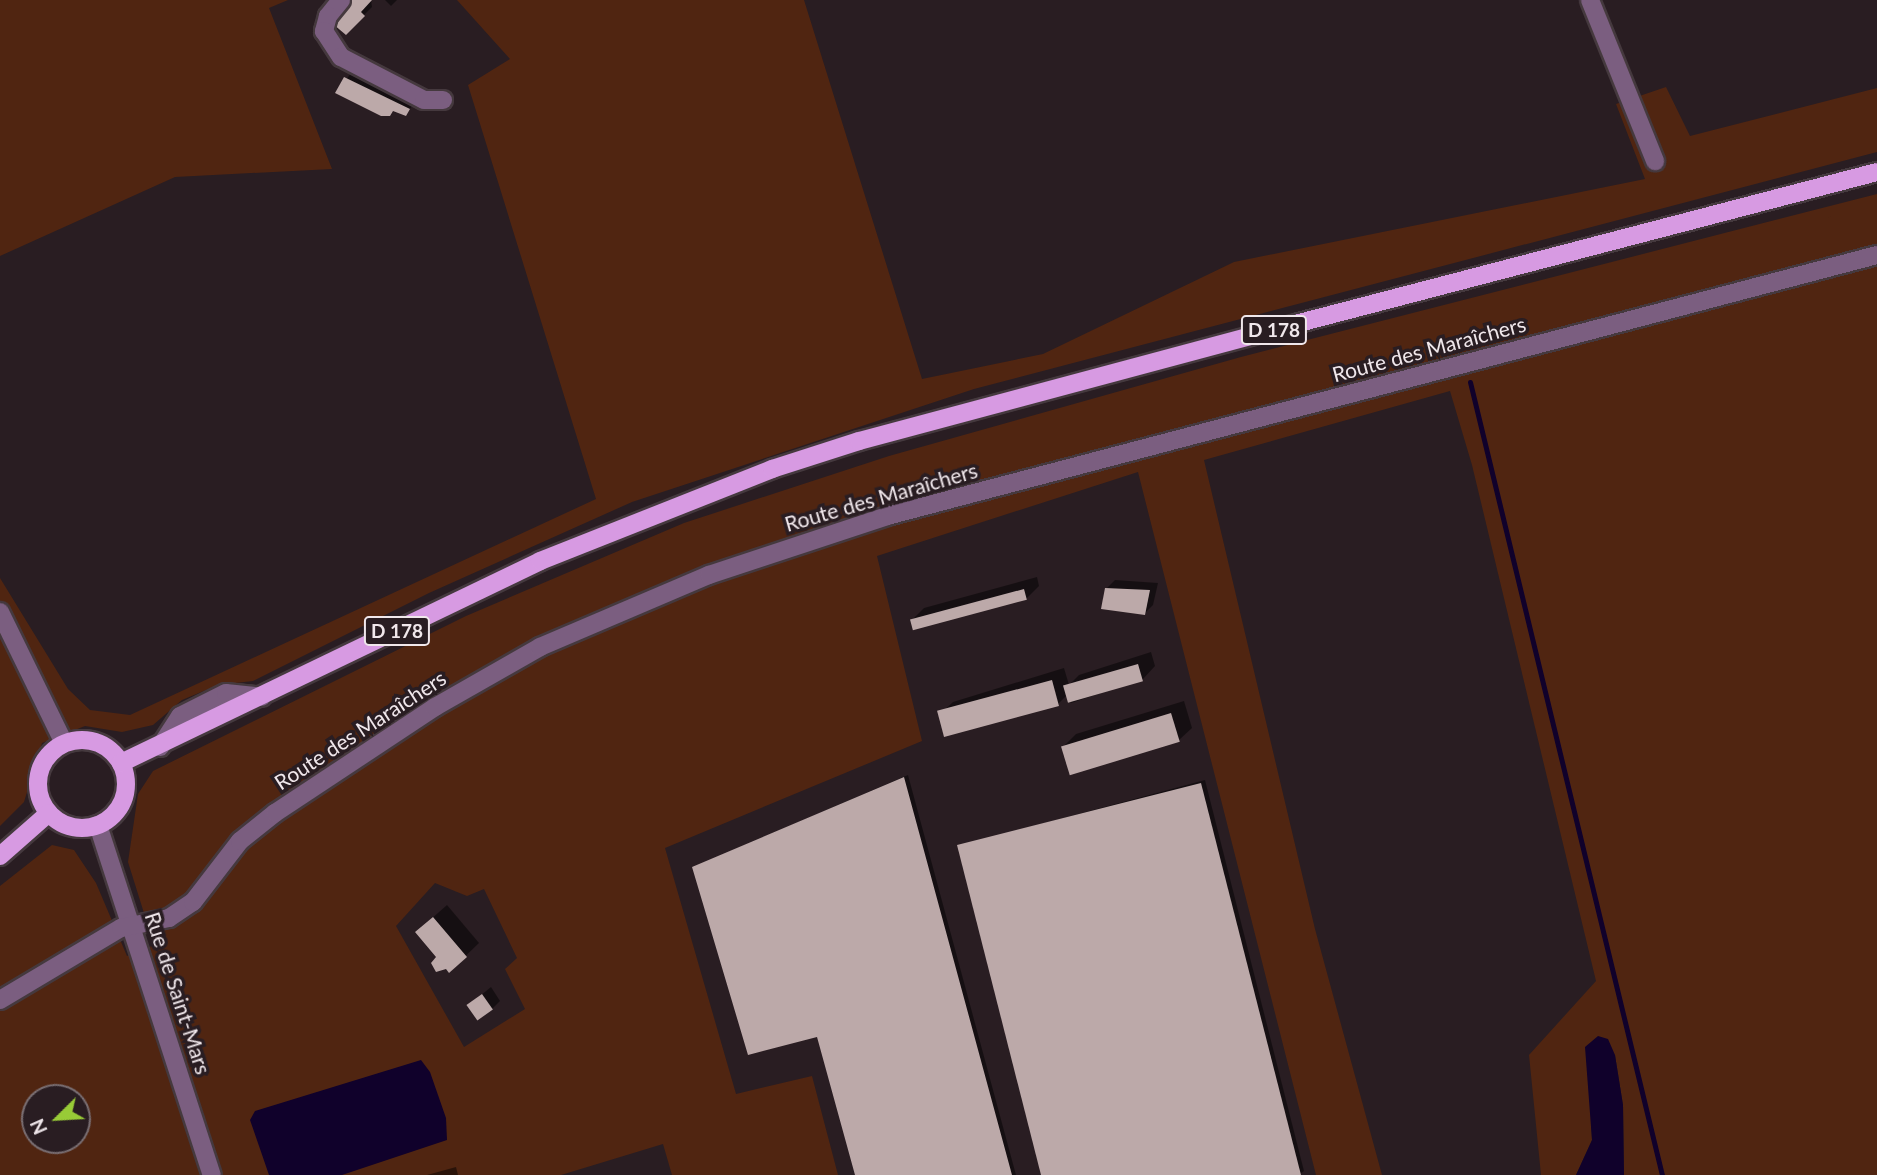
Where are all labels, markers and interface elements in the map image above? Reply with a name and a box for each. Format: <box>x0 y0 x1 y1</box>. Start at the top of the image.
street label: Route des Maraîchers <box>1329 311 1529 387</box>
road number: D 178 <box>1241 314 1307 346</box>
street label: Route des Maraîchers <box>782 457 980 537</box>
road number: D 178 <box>364 616 430 646</box>
street label: Route des Maraîchers <box>270 665 450 795</box>
street label: Rue de Saint-Mars <box>140 909 216 1077</box>
north arrow <box>21 1084 91 1154</box>
text: N <box>25 1116 52 1138</box>

